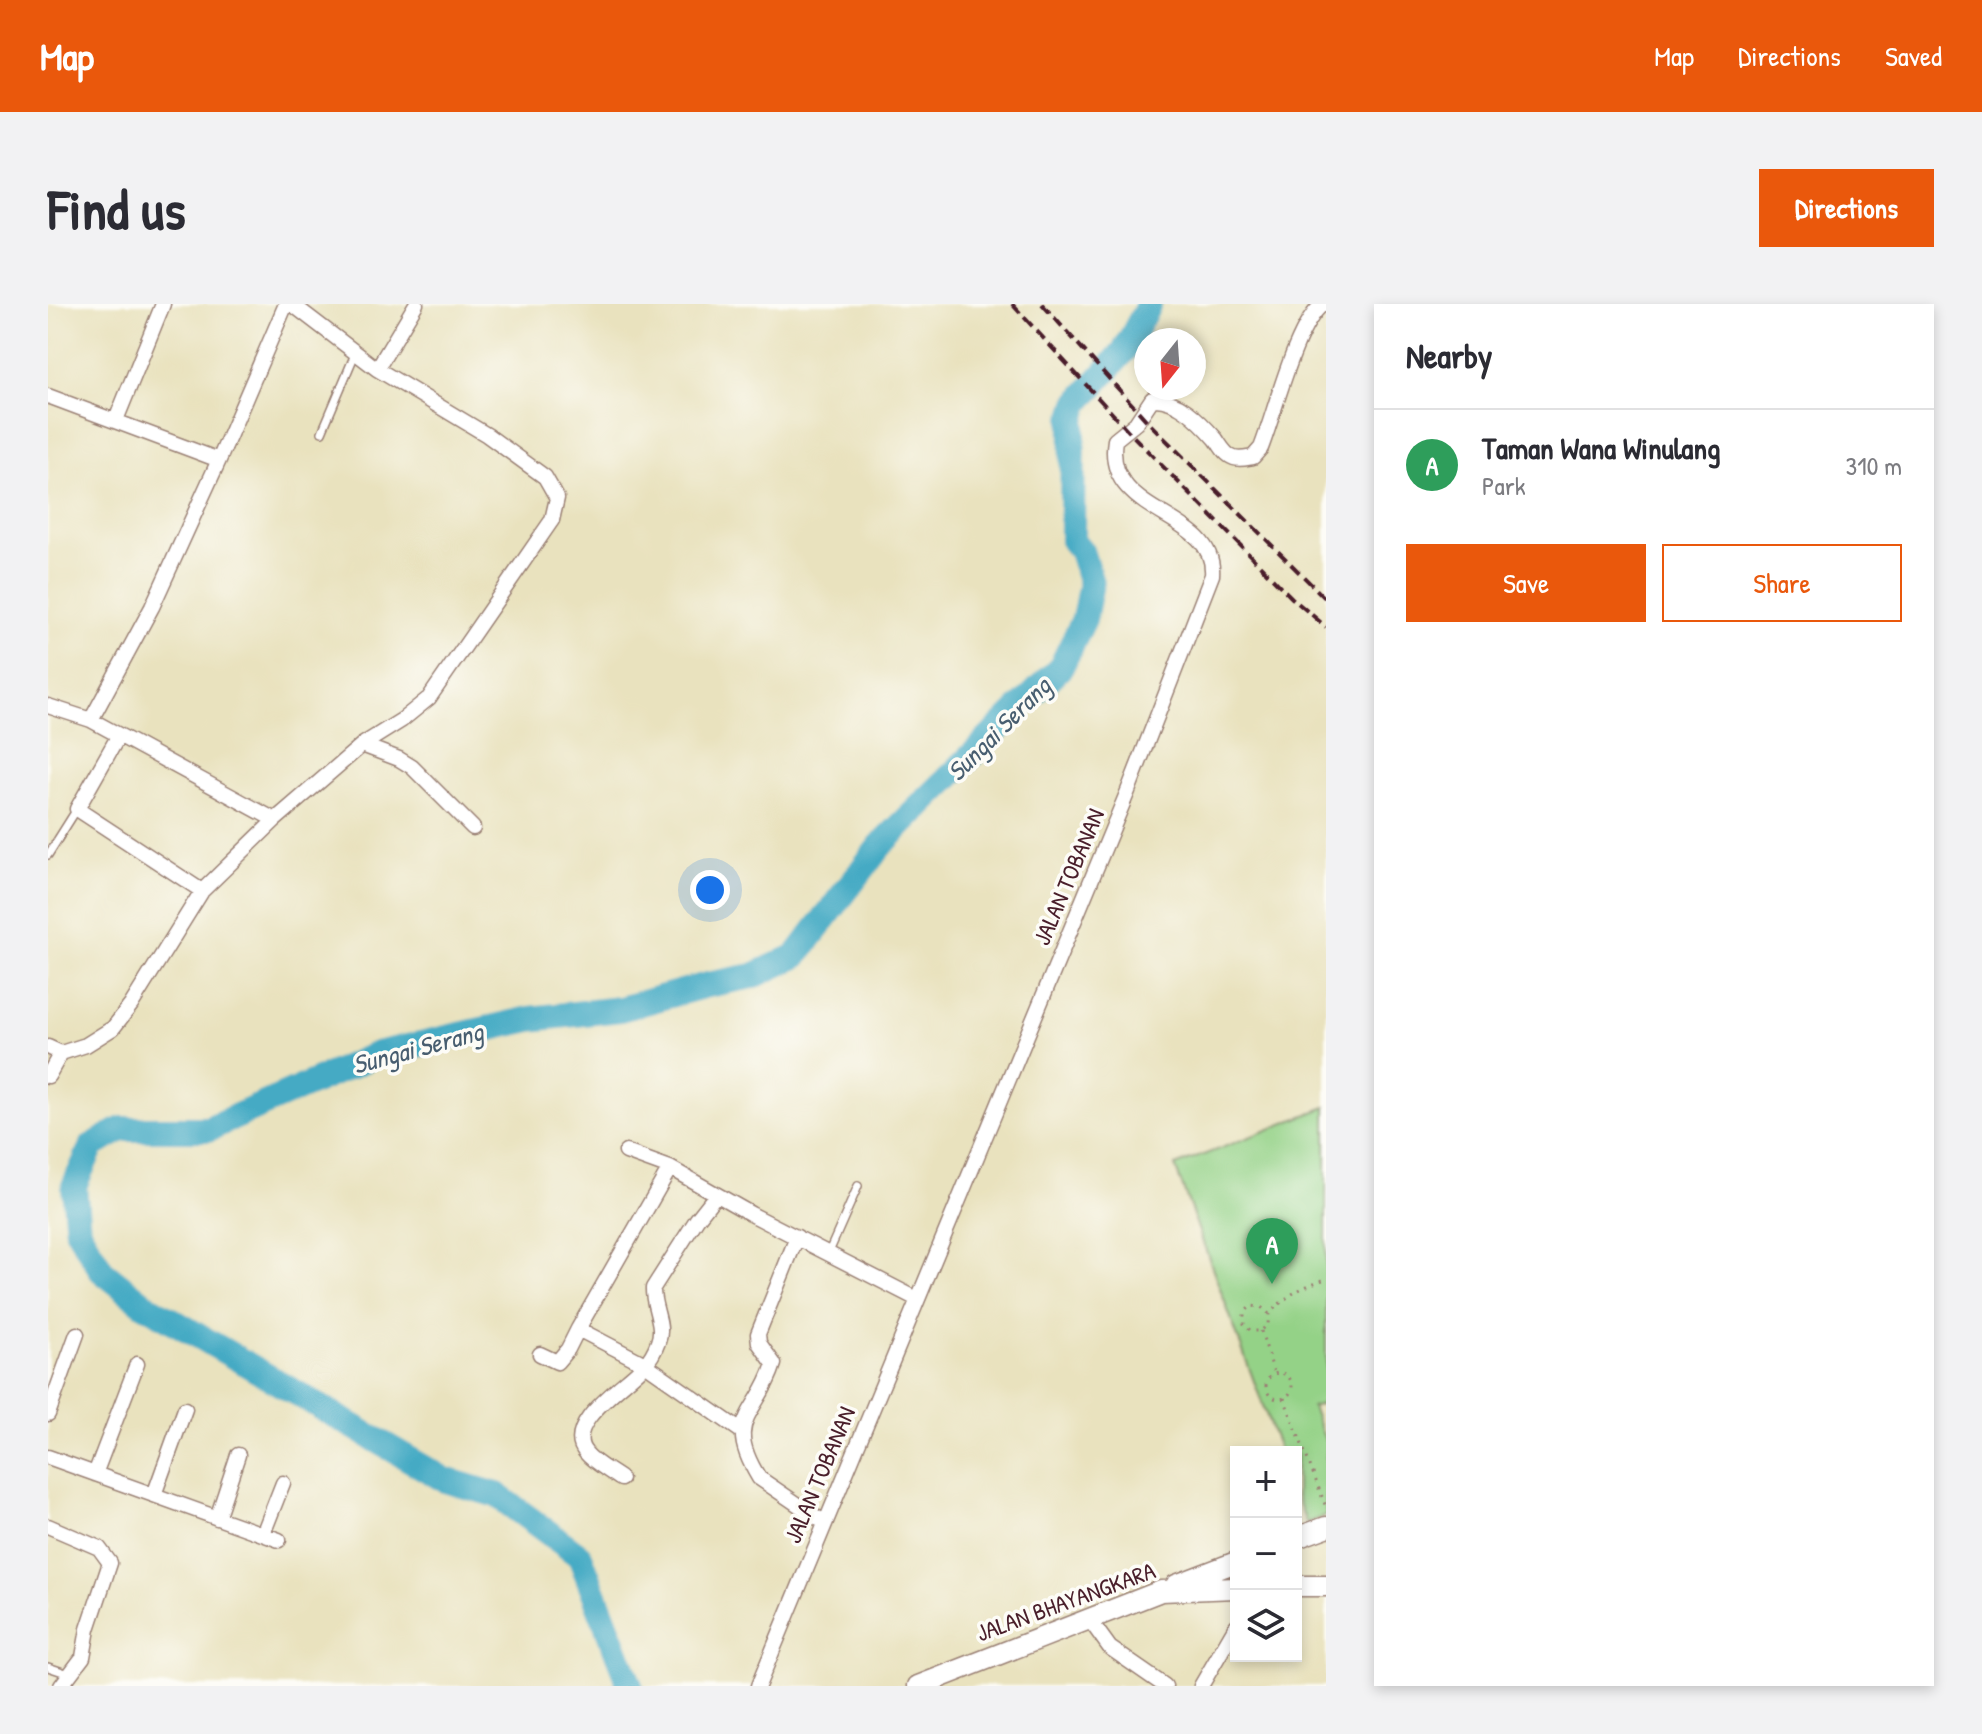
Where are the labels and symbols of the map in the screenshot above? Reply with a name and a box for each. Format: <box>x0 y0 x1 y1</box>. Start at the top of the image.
north arrow <box>1134 328 1206 400</box>
water label: Sungai Serang <box>939 668 1060 789</box>
street label: JALAN TOBANAN <box>1025 804 1111 950</box>
your location <box>690 870 730 910</box>
water label: Sungai Serang <box>349 1013 488 1083</box>
pin: A <box>1246 1218 1298 1284</box>
street label: JALAN TOBANAN <box>776 1402 862 1548</box>
street label: JALAN BHAYANGKARA <box>972 1554 1160 1648</box>

